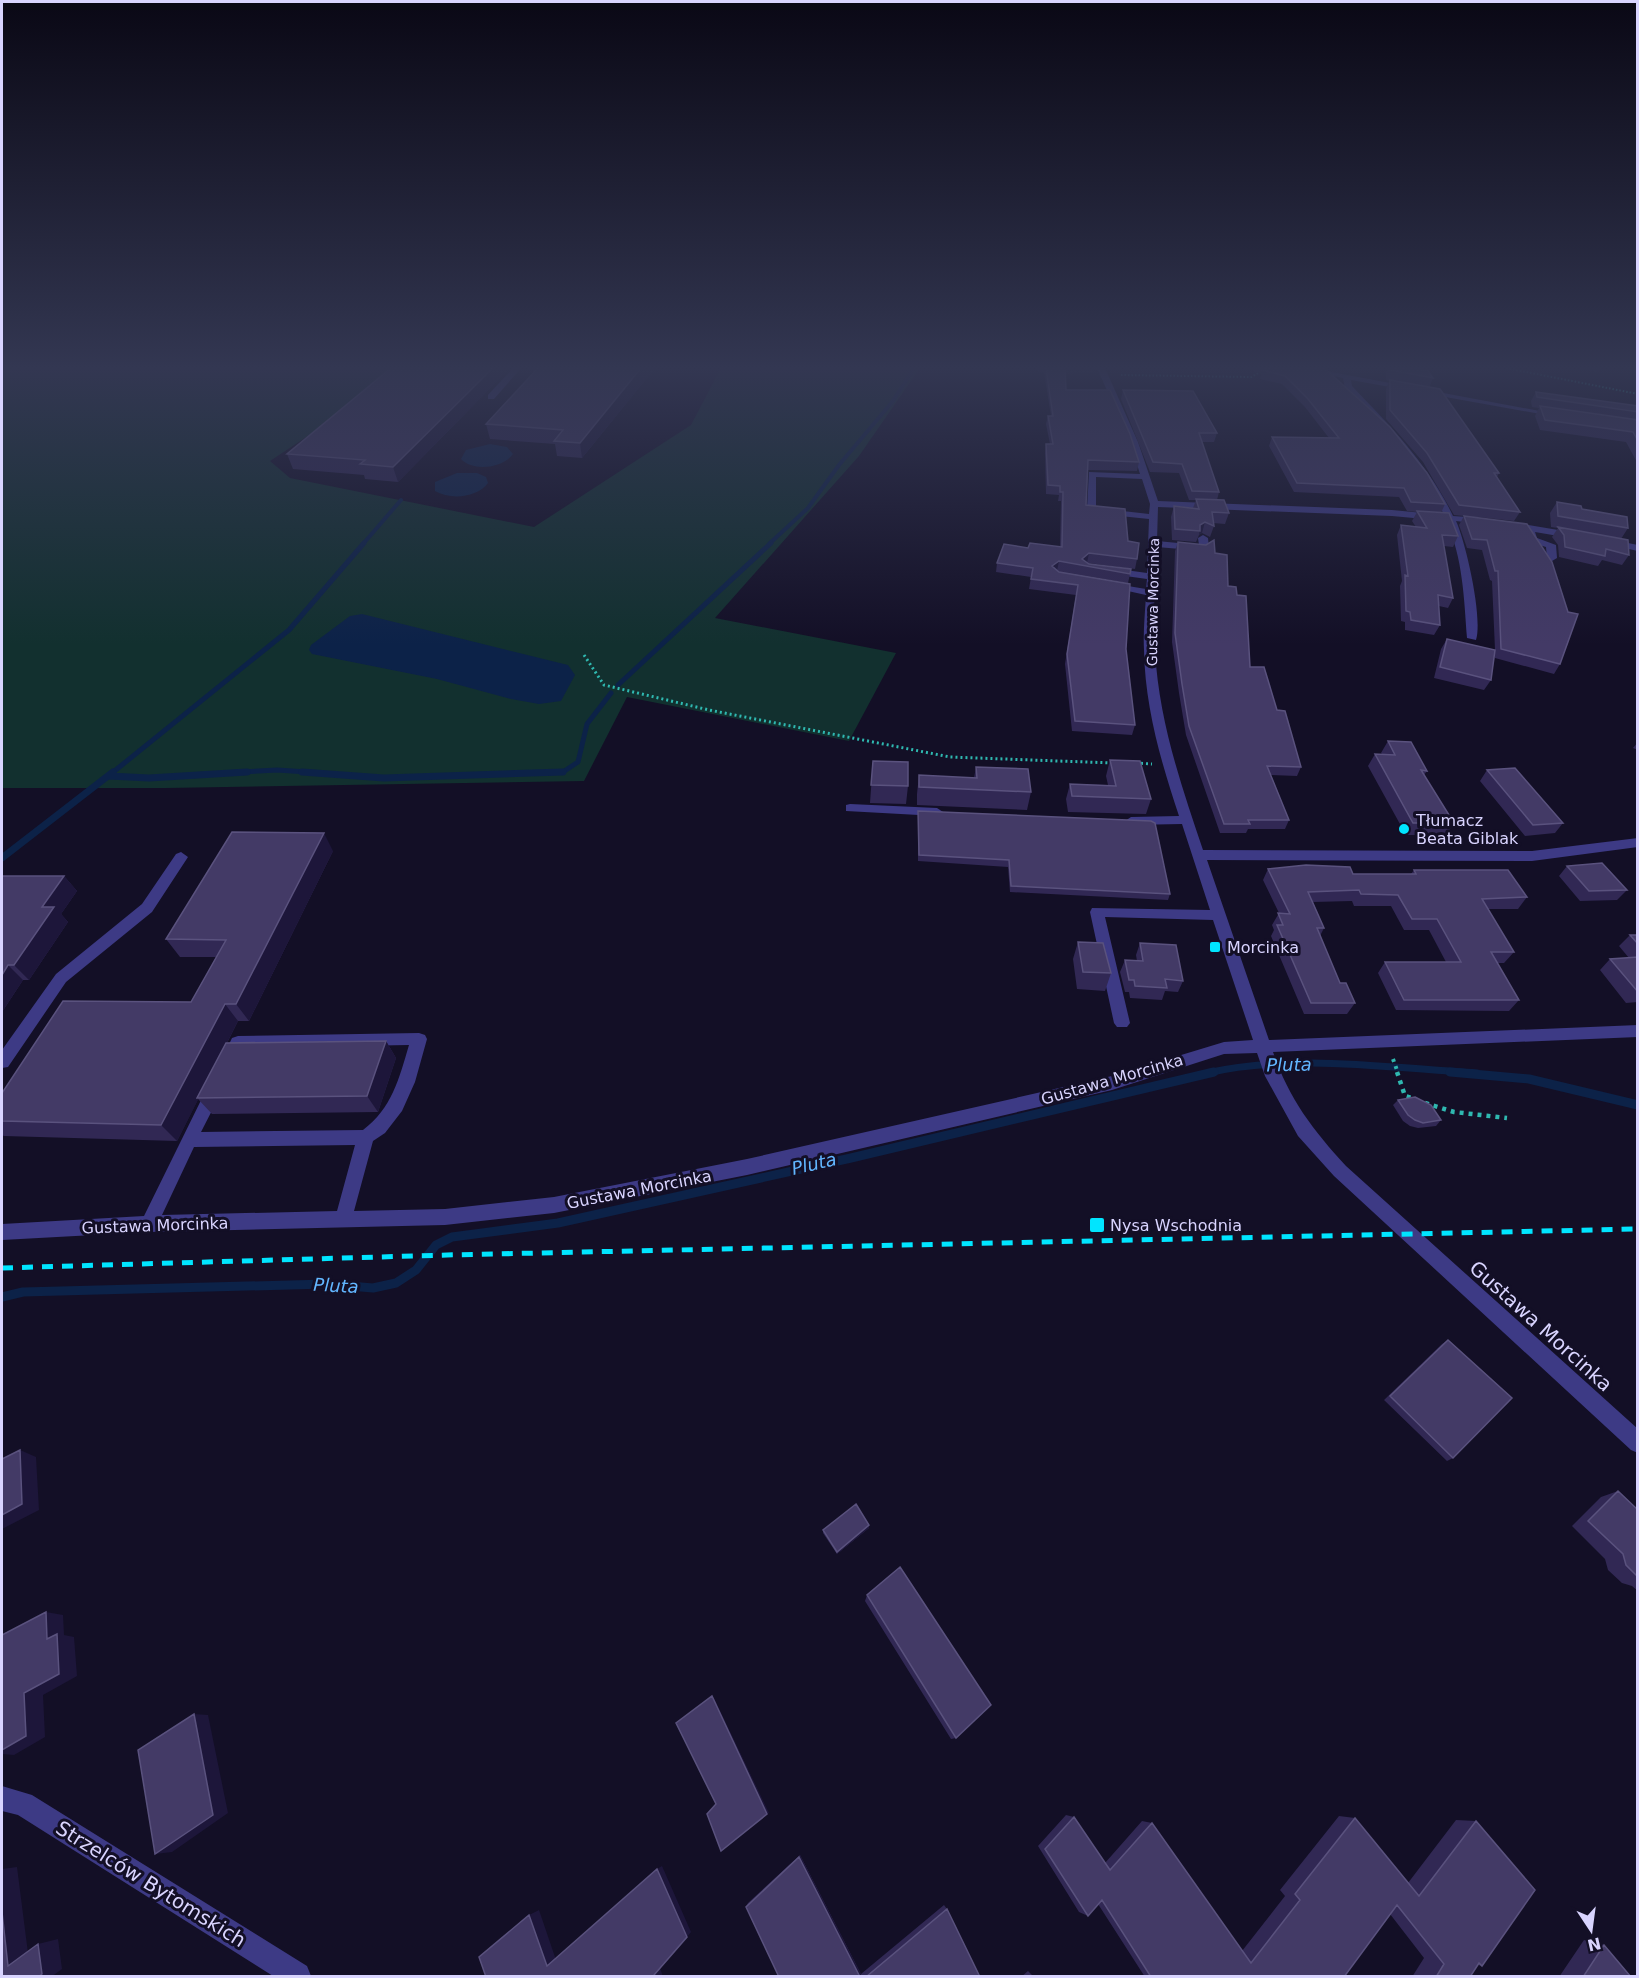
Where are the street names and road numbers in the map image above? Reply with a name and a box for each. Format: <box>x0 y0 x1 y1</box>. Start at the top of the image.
street label: Gustawa Morcinka <box>1144 538 1162 666</box>
street label: Gustawa Morcinka <box>1039 1050 1185 1109</box>
street label: Gustawa Morcinka <box>565 1166 713 1213</box>
street label: Gustawa Morcinka <box>81 1213 229 1238</box>
street label: Gustawa Morcinka <box>1465 1256 1617 1396</box>
street label: Strzelców Bytomskich <box>52 1816 250 1952</box>

